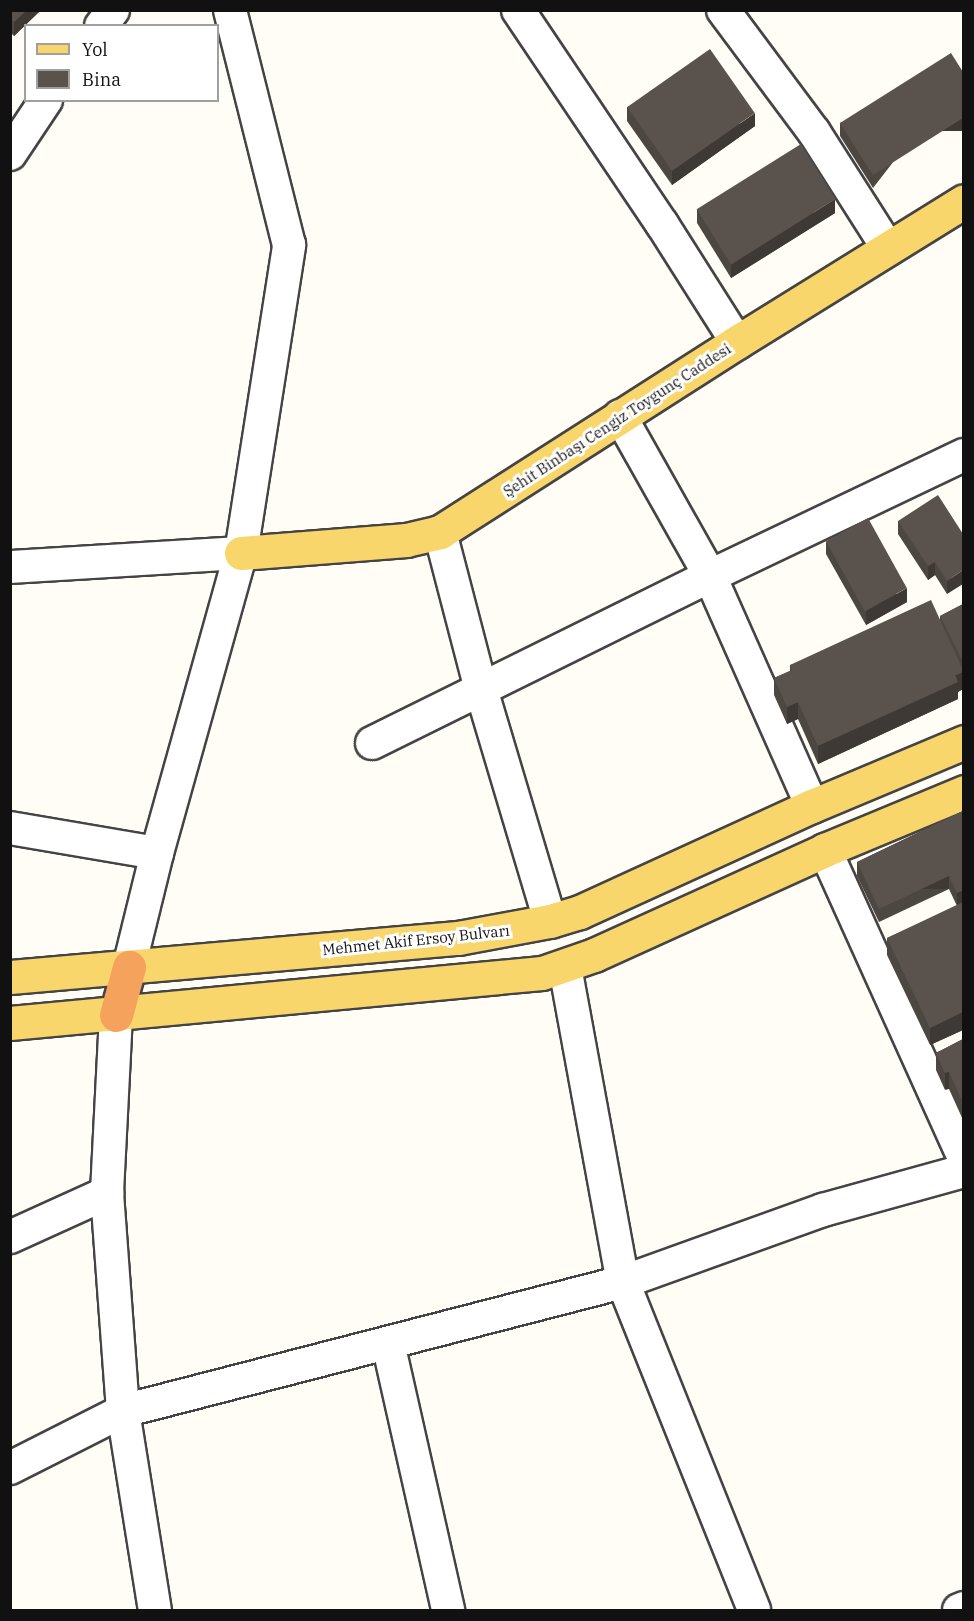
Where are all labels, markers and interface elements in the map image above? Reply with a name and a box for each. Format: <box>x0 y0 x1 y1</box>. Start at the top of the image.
legend <box>24 24 219 102</box>
text: Yol <box>82 38 108 61</box>
text: Bina <box>82 68 121 91</box>
street label: Şehit Binbaşı Cengiz Toygunç Caddesi <box>500 340 734 500</box>
street label: Mehmet Akif Ersoy Bulvarı <box>321 921 511 959</box>

